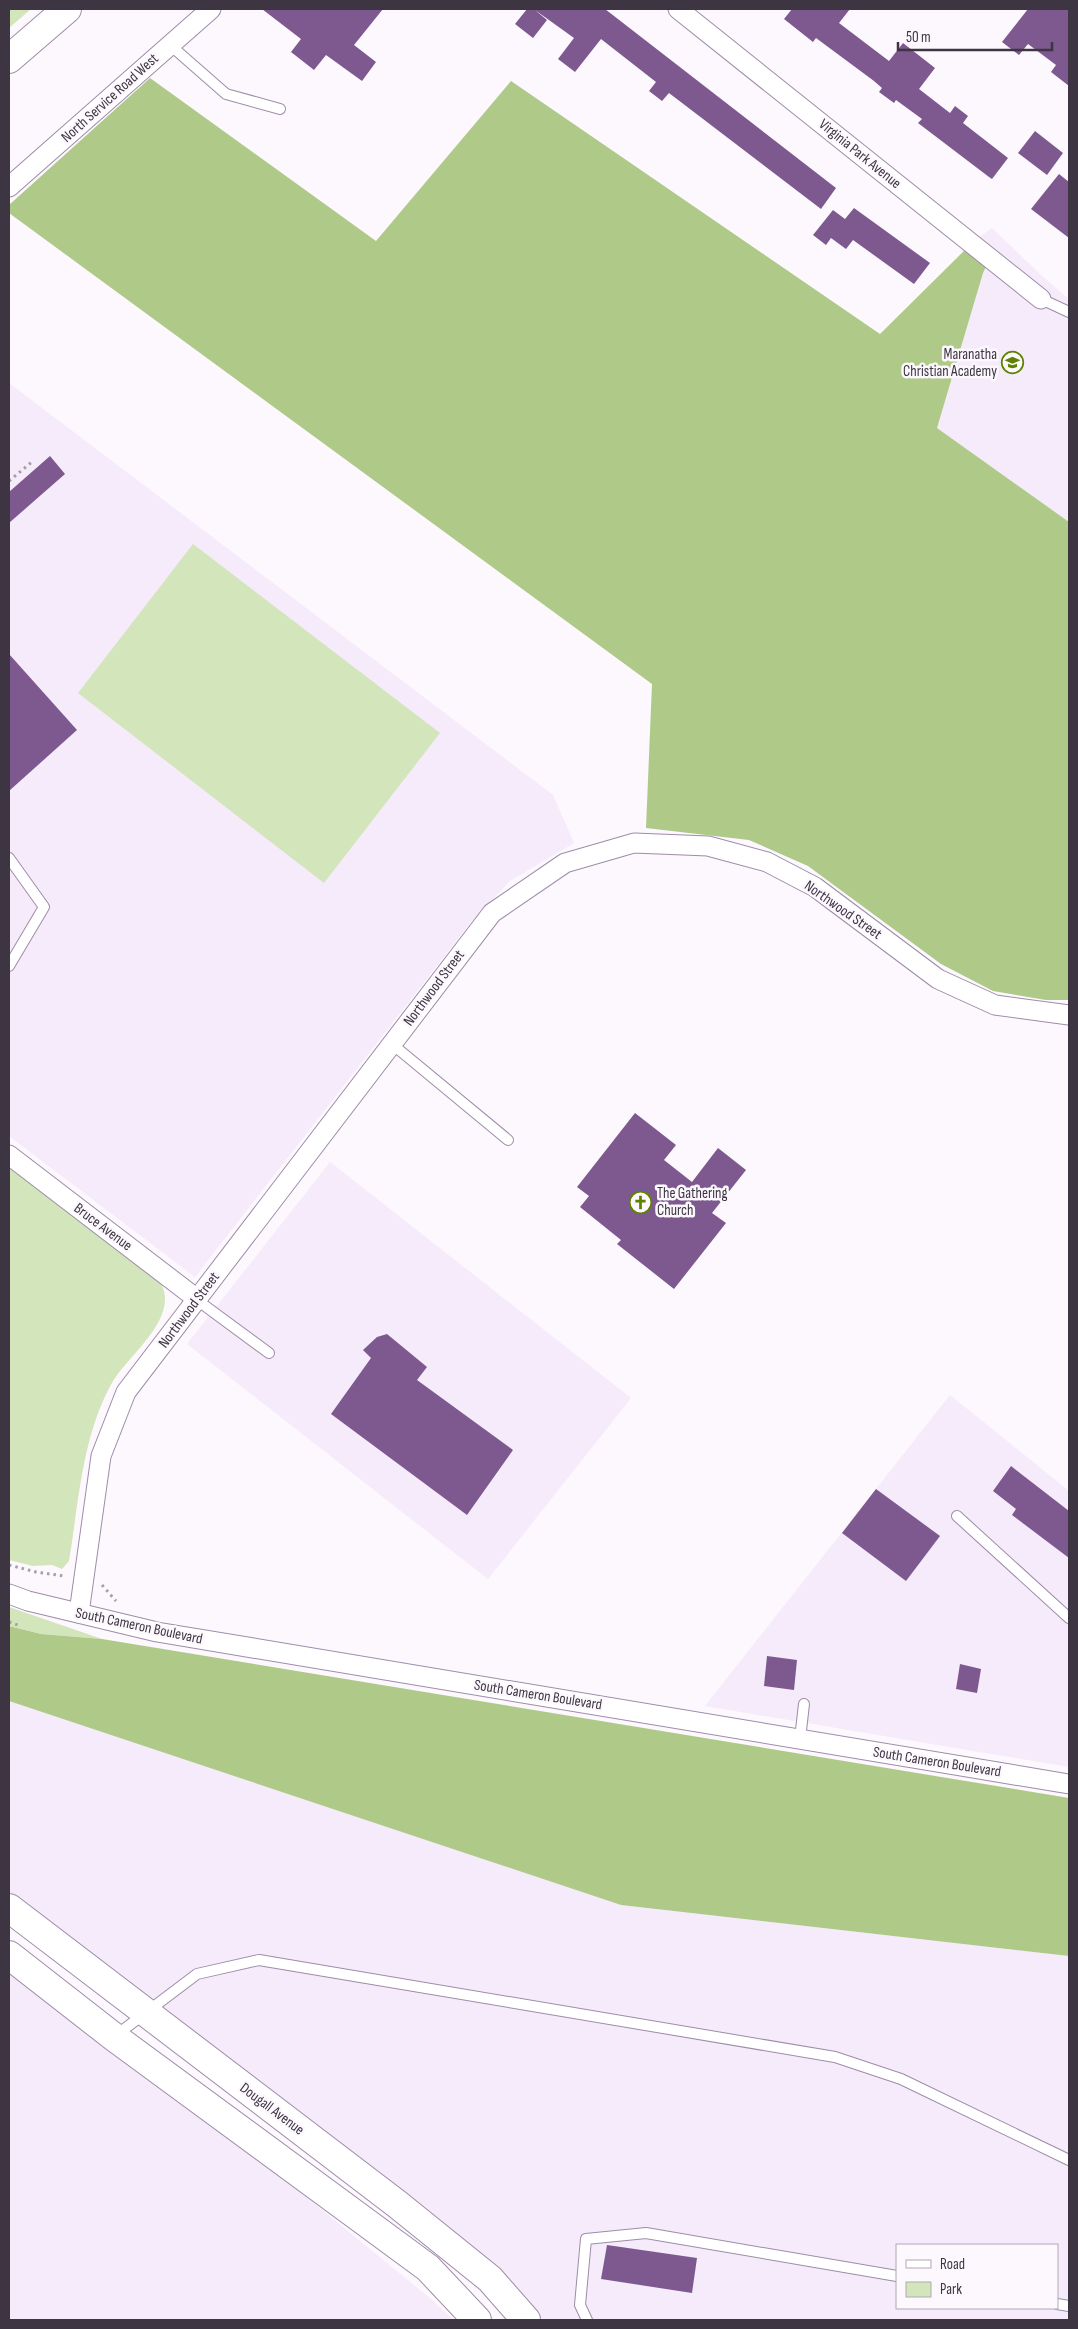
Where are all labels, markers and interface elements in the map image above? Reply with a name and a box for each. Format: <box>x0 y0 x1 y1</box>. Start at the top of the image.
scale bar <box>898 20 1052 52</box>
text: 50 m <box>906 28 931 47</box>
street label: North Service Road West <box>57 49 163 147</box>
street label: Virginia Park Avenue <box>815 115 905 193</box>
place label: Maranatha Christian Academy <box>903 345 997 381</box>
school or university icon: Maranatha Christian Academy <box>1001 351 1025 375</box>
street label: Northwood Street <box>801 876 886 944</box>
street label: Northwood Street <box>399 946 469 1030</box>
place label: The Gathering Church <box>657 1184 728 1220</box>
church icon: The Gathering Church <box>629 1190 653 1214</box>
street label: Bruce Avenue <box>70 1199 136 1255</box>
street label: Northwood Street <box>154 1268 224 1352</box>
street label: South Cameron Boulevard <box>74 1603 204 1649</box>
street label: South Cameron Boulevard <box>473 1675 603 1715</box>
street label: South Cameron Boulevard <box>872 1742 1002 1782</box>
street label: Dougall Avenue <box>236 2079 308 2139</box>
legend <box>896 2244 1058 2309</box>
text: Road <box>940 2255 965 2274</box>
text: Park <box>940 2280 962 2299</box>

